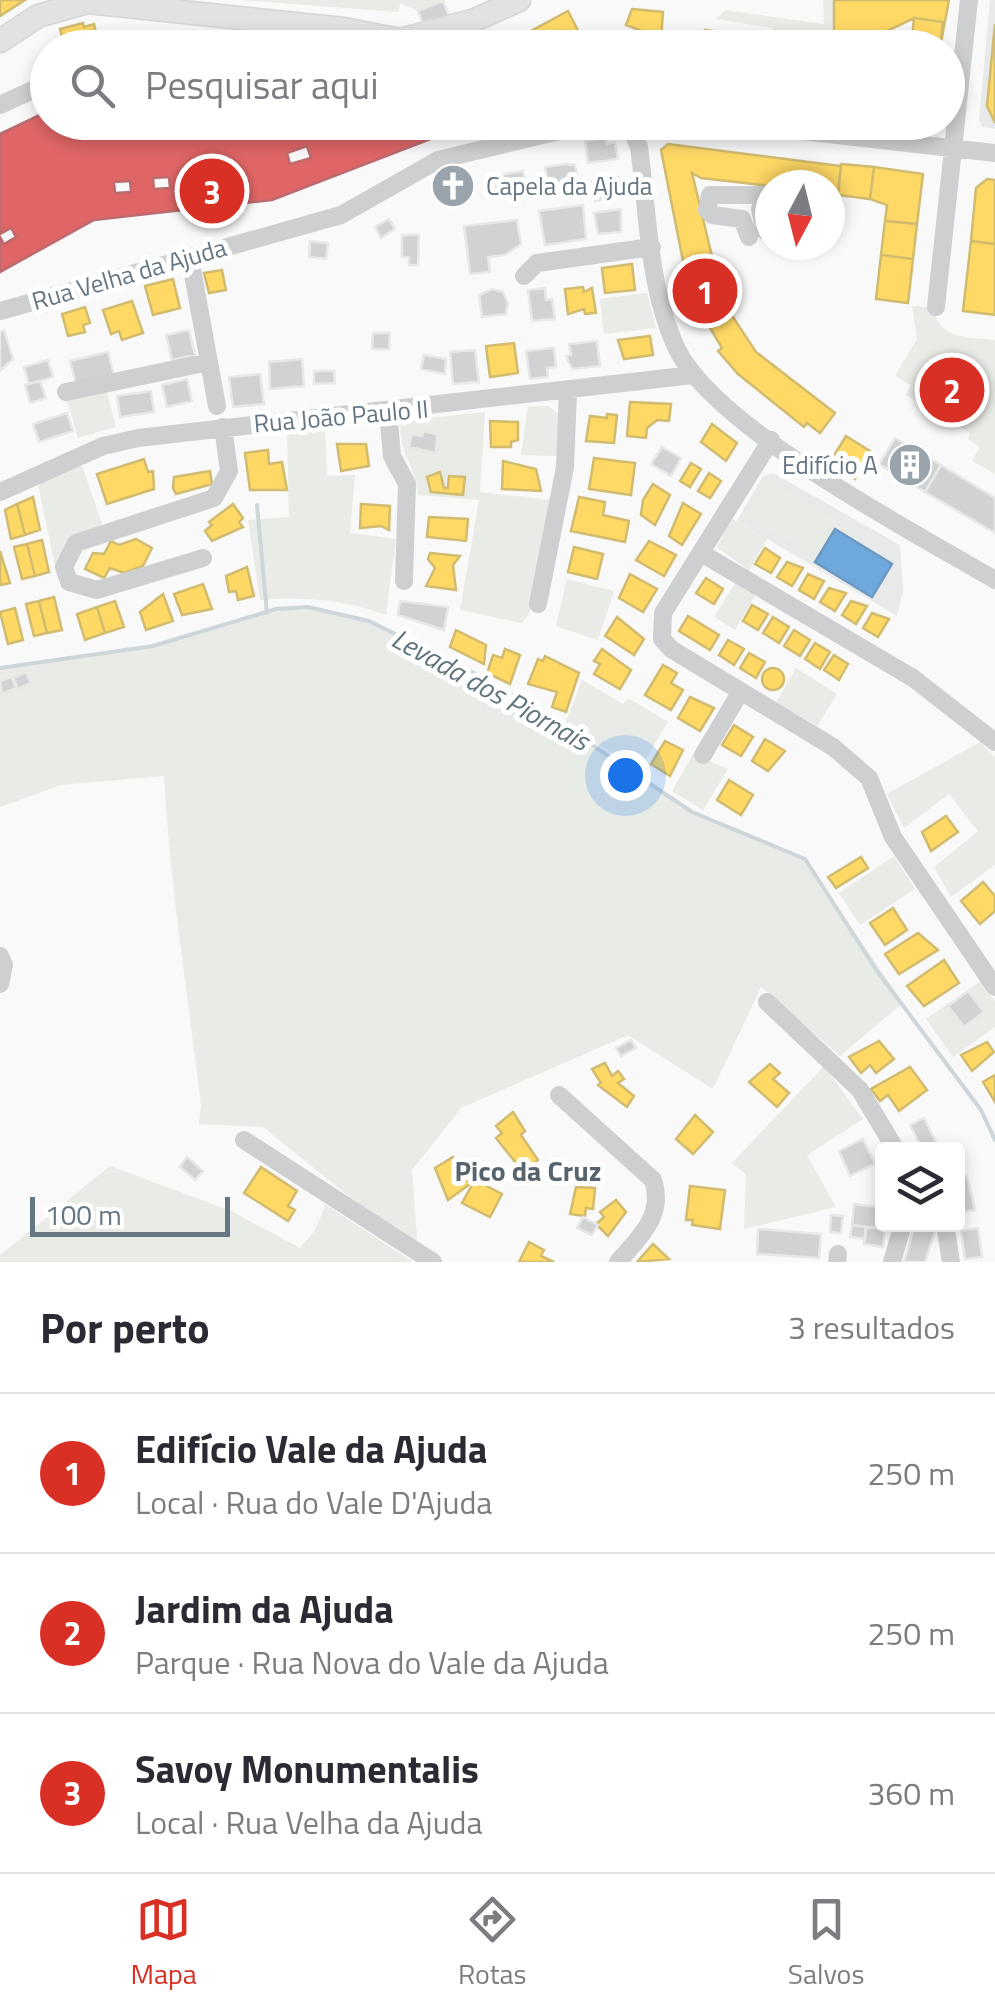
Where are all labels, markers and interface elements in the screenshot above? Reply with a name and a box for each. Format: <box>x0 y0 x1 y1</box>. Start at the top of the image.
search box <box>30 30 965 140</box>
text: Pesquisar aqui <box>145 56 378 114</box>
icon: search <box>65 58 120 113</box>
pin: 3 <box>180 154 244 228</box>
church icon: Capela da Ajuda <box>430 163 476 209</box>
place label: Capela da Ajuda <box>486 167 653 205</box>
north arrow <box>755 170 845 260</box>
street label: Rua Velha da Ajuda <box>27 228 231 320</box>
pin: 1 <box>672 254 738 328</box>
pin: 2 <box>920 352 984 428</box>
street label: Rua João Paulo II <box>252 389 430 443</box>
building icon: Edifício A <box>887 442 933 488</box>
place label: Edifício A <box>782 446 878 484</box>
water label: Levada dos Piornais <box>384 617 600 762</box>
your location <box>600 750 651 801</box>
map controls <box>875 1142 965 1232</box>
button: layers <box>875 1142 965 1232</box>
district label: Pico da Cruz <box>455 1149 601 1192</box>
scale bar <box>30 1192 230 1236</box>
text: 100 m <box>45 1193 122 1236</box>
text: Por perto <box>40 1295 209 1359</box>
text: 3 resultados <box>788 1303 955 1351</box>
text: Edifício Vale da Ajuda <box>135 1420 487 1478</box>
text: 1 <box>64 1449 81 1497</box>
text: 250 m <box>867 1449 955 1497</box>
text: Local · Rua do Vale D'Ajuda <box>135 1478 492 1526</box>
text: Jardim da Ajuda <box>135 1580 394 1638</box>
text: 2 <box>64 1609 81 1657</box>
text: 250 m <box>867 1609 955 1657</box>
text: Parque · Rua Nova do Vale da Ajuda <box>135 1638 609 1686</box>
text: Savoy Monumentalis <box>135 1740 479 1798</box>
text: 3 <box>64 1769 81 1817</box>
text: 360 m <box>867 1769 955 1817</box>
text: Local · Rua Velha da Ajuda <box>135 1798 483 1846</box>
tab: Mapa <box>131 1892 197 1995</box>
tab: Rotas <box>458 1892 527 1995</box>
tab: Salvos <box>788 1892 864 1995</box>

